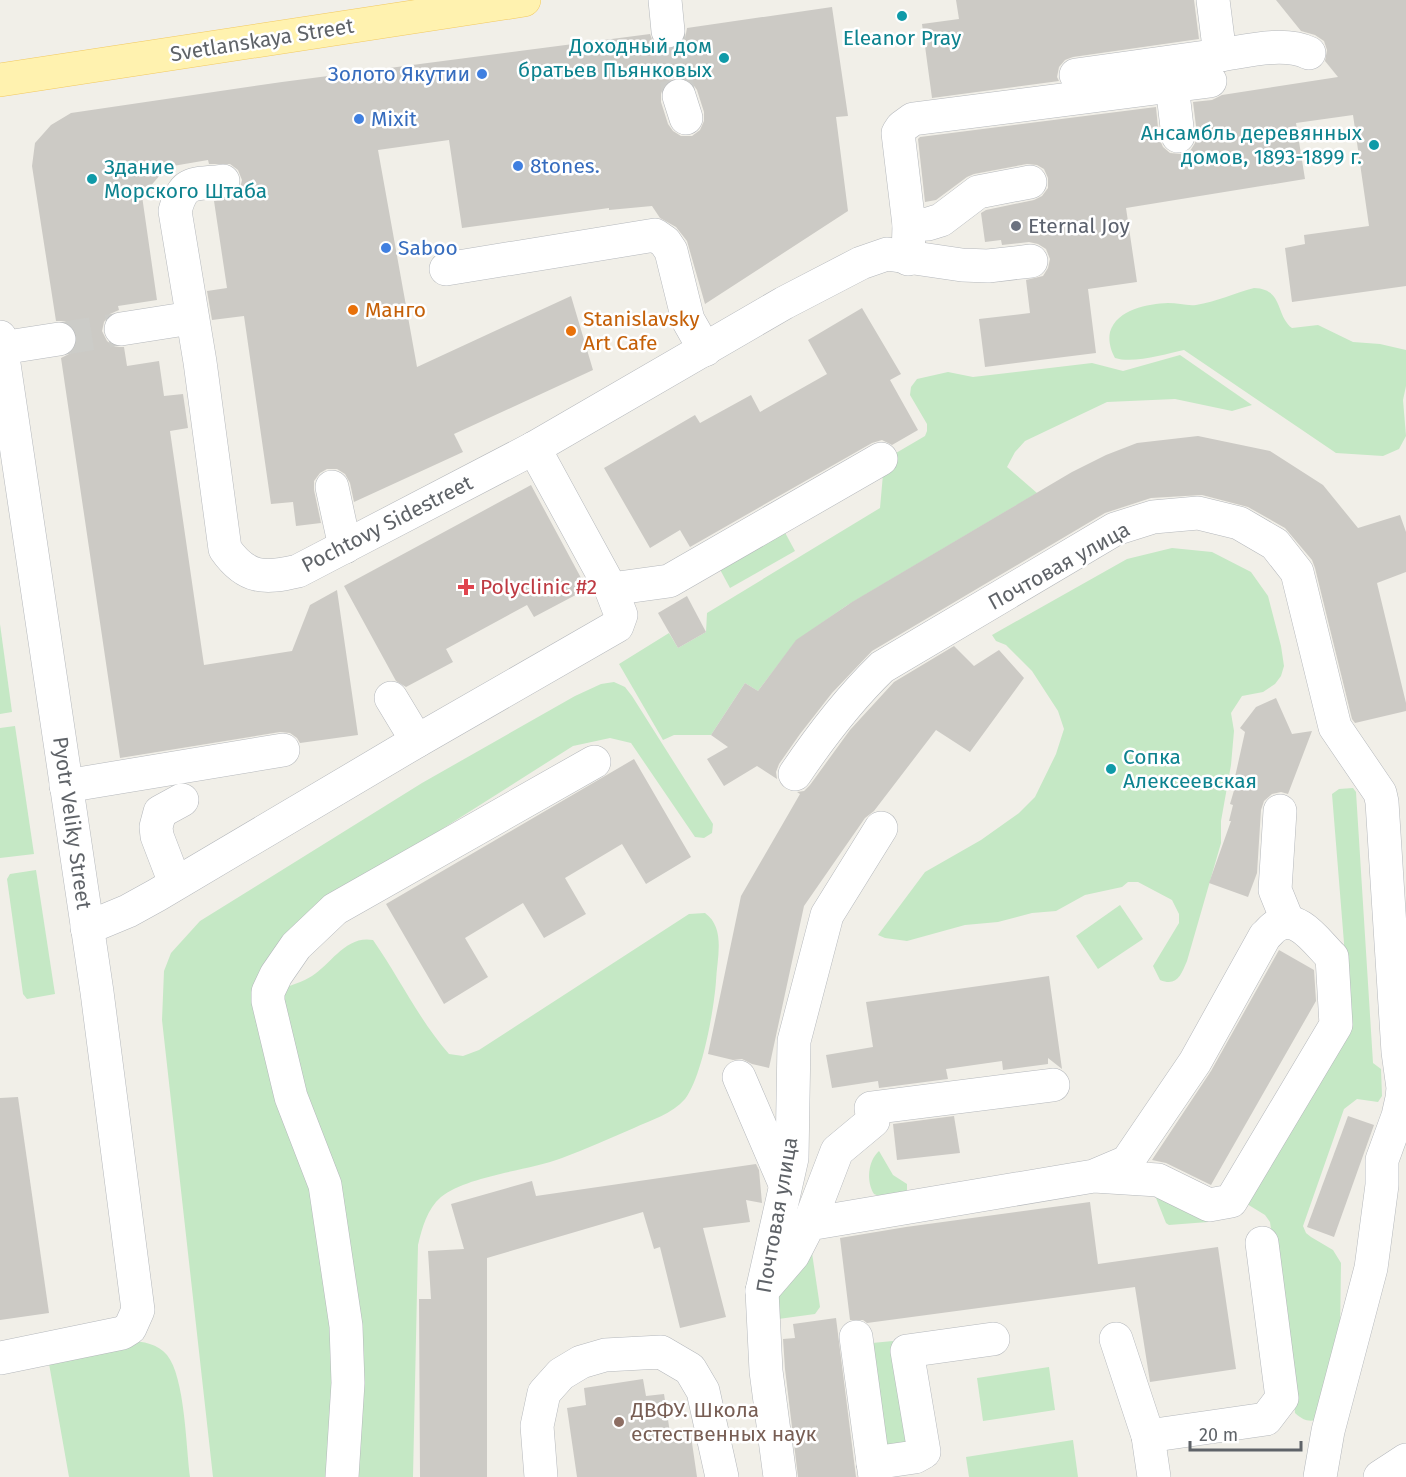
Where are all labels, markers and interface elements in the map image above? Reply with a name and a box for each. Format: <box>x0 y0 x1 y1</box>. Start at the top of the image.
marker: Eleanor Pray <box>895 9 909 23</box>
street label: Svetlanskaya Street <box>168 13 356 67</box>
place label: Eleanor Pray <box>843 25 962 51</box>
place label: Доходный дом братьев Пьянковых <box>518 33 713 83</box>
marker: Доходный дом братьев Пьянковых <box>717 51 731 65</box>
place label: Золото Якутии <box>328 61 470 87</box>
marker: Золото Якутии <box>475 67 489 81</box>
place label: Mixit <box>371 106 417 132</box>
marker: Mixit <box>352 112 366 126</box>
place label: Ансамбль деревянных домов, 1893-1899 г. <box>1141 120 1363 170</box>
marker: Ансамбль деревянных домов, 1893-1899 г. <box>1367 138 1381 152</box>
place label: 8tones. <box>530 153 600 179</box>
place label: Здание Морского Штаба <box>104 154 267 204</box>
marker: 8tones. <box>511 159 525 173</box>
marker: Здание Морского Штаба <box>85 172 99 186</box>
place label: Eternal Joy <box>1028 213 1131 239</box>
marker: Eternal Joy <box>1009 219 1023 233</box>
place label: Saboo <box>398 235 458 261</box>
marker: Saboo <box>379 241 393 255</box>
place label: Манго <box>365 297 426 323</box>
marker: Манго <box>346 303 360 317</box>
place label: Stanislavsky Art Cafe <box>583 306 700 356</box>
marker: Stanislavsky Art Cafe <box>564 324 578 338</box>
street label: Pochtovy Sidestreet <box>297 469 477 578</box>
street label: Почтовая улица <box>984 516 1134 616</box>
place label: Polyclinic #2 <box>480 574 597 600</box>
marker: Polyclinic #2 <box>457 578 475 596</box>
street label: Pyotr Veliky Street <box>47 735 97 911</box>
place label: Сопка Алексеевская <box>1123 744 1257 794</box>
marker: Сопка Алексеевская <box>1104 762 1118 776</box>
street label: Почтовая улица <box>750 1135 804 1295</box>
place label: ДВФУ. Школа естественных наук <box>630 1397 817 1447</box>
scale bar <box>1190 1414 1301 1452</box>
marker: ДВФУ. Школа естественных наук <box>612 1415 626 1429</box>
text: 20 m <box>1199 1424 1238 1446</box>

